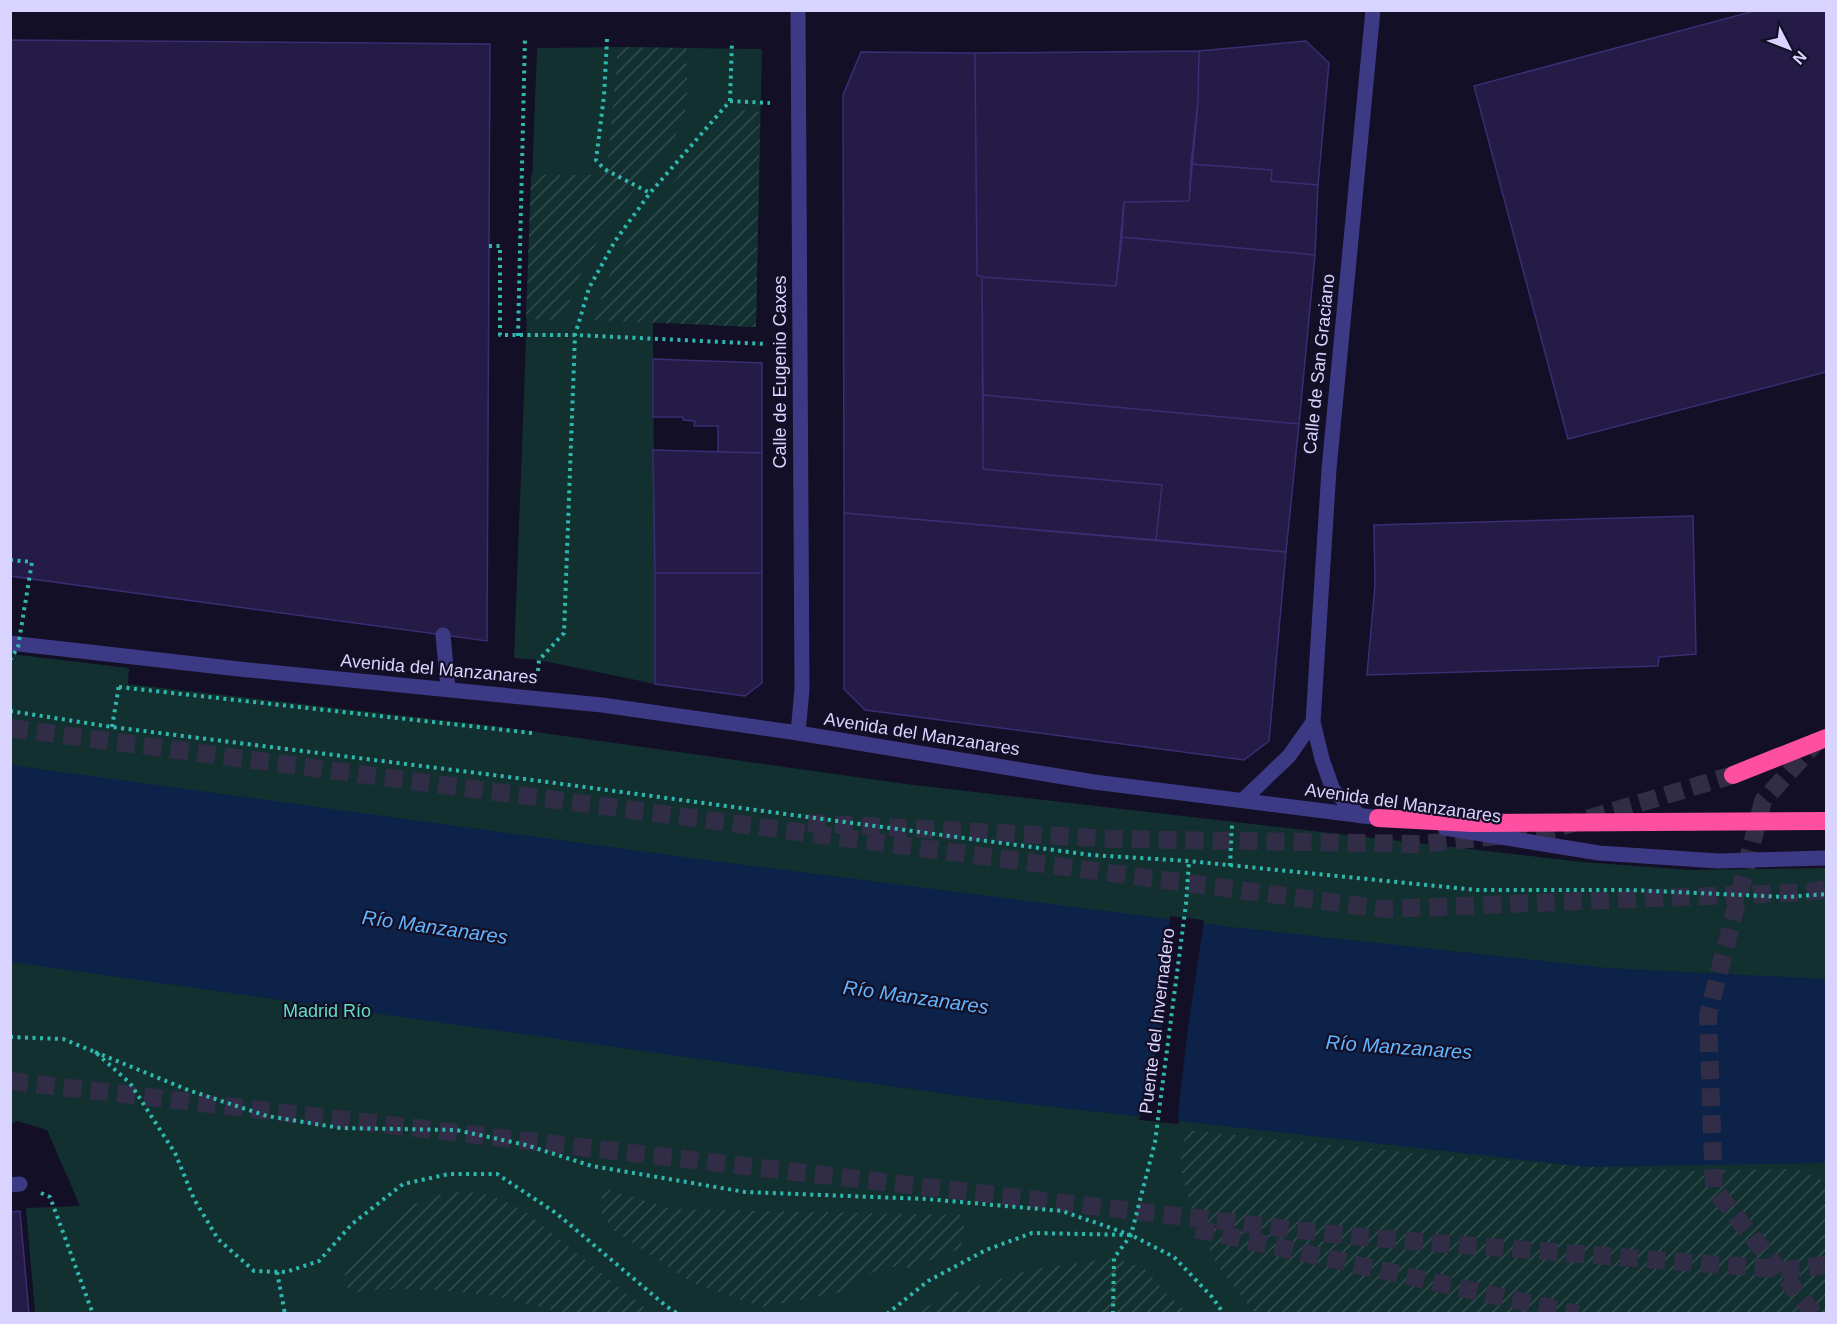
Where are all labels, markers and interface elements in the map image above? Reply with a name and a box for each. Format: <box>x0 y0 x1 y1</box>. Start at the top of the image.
north arrow <box>1759 18 1819 78</box>
text: N <box>1790 48 1810 68</box>
street label: Calle de San Graciano <box>1300 273 1338 455</box>
street label: Calle de Eugenio Caxes <box>770 275 790 469</box>
street label: Avenida del Manzanares <box>340 650 538 688</box>
street label: Avenida del Manzanares <box>823 709 1021 759</box>
street label: Avenida del Manzanares <box>1304 779 1502 827</box>
water label: Río Manzanares <box>361 906 509 948</box>
street label: Puente del Invernadero <box>1136 927 1178 1115</box>
water label: Río Manzanares <box>842 976 990 1018</box>
park label: Madrid Río <box>283 1001 371 1021</box>
water label: Río Manzanares <box>1325 1031 1473 1063</box>

